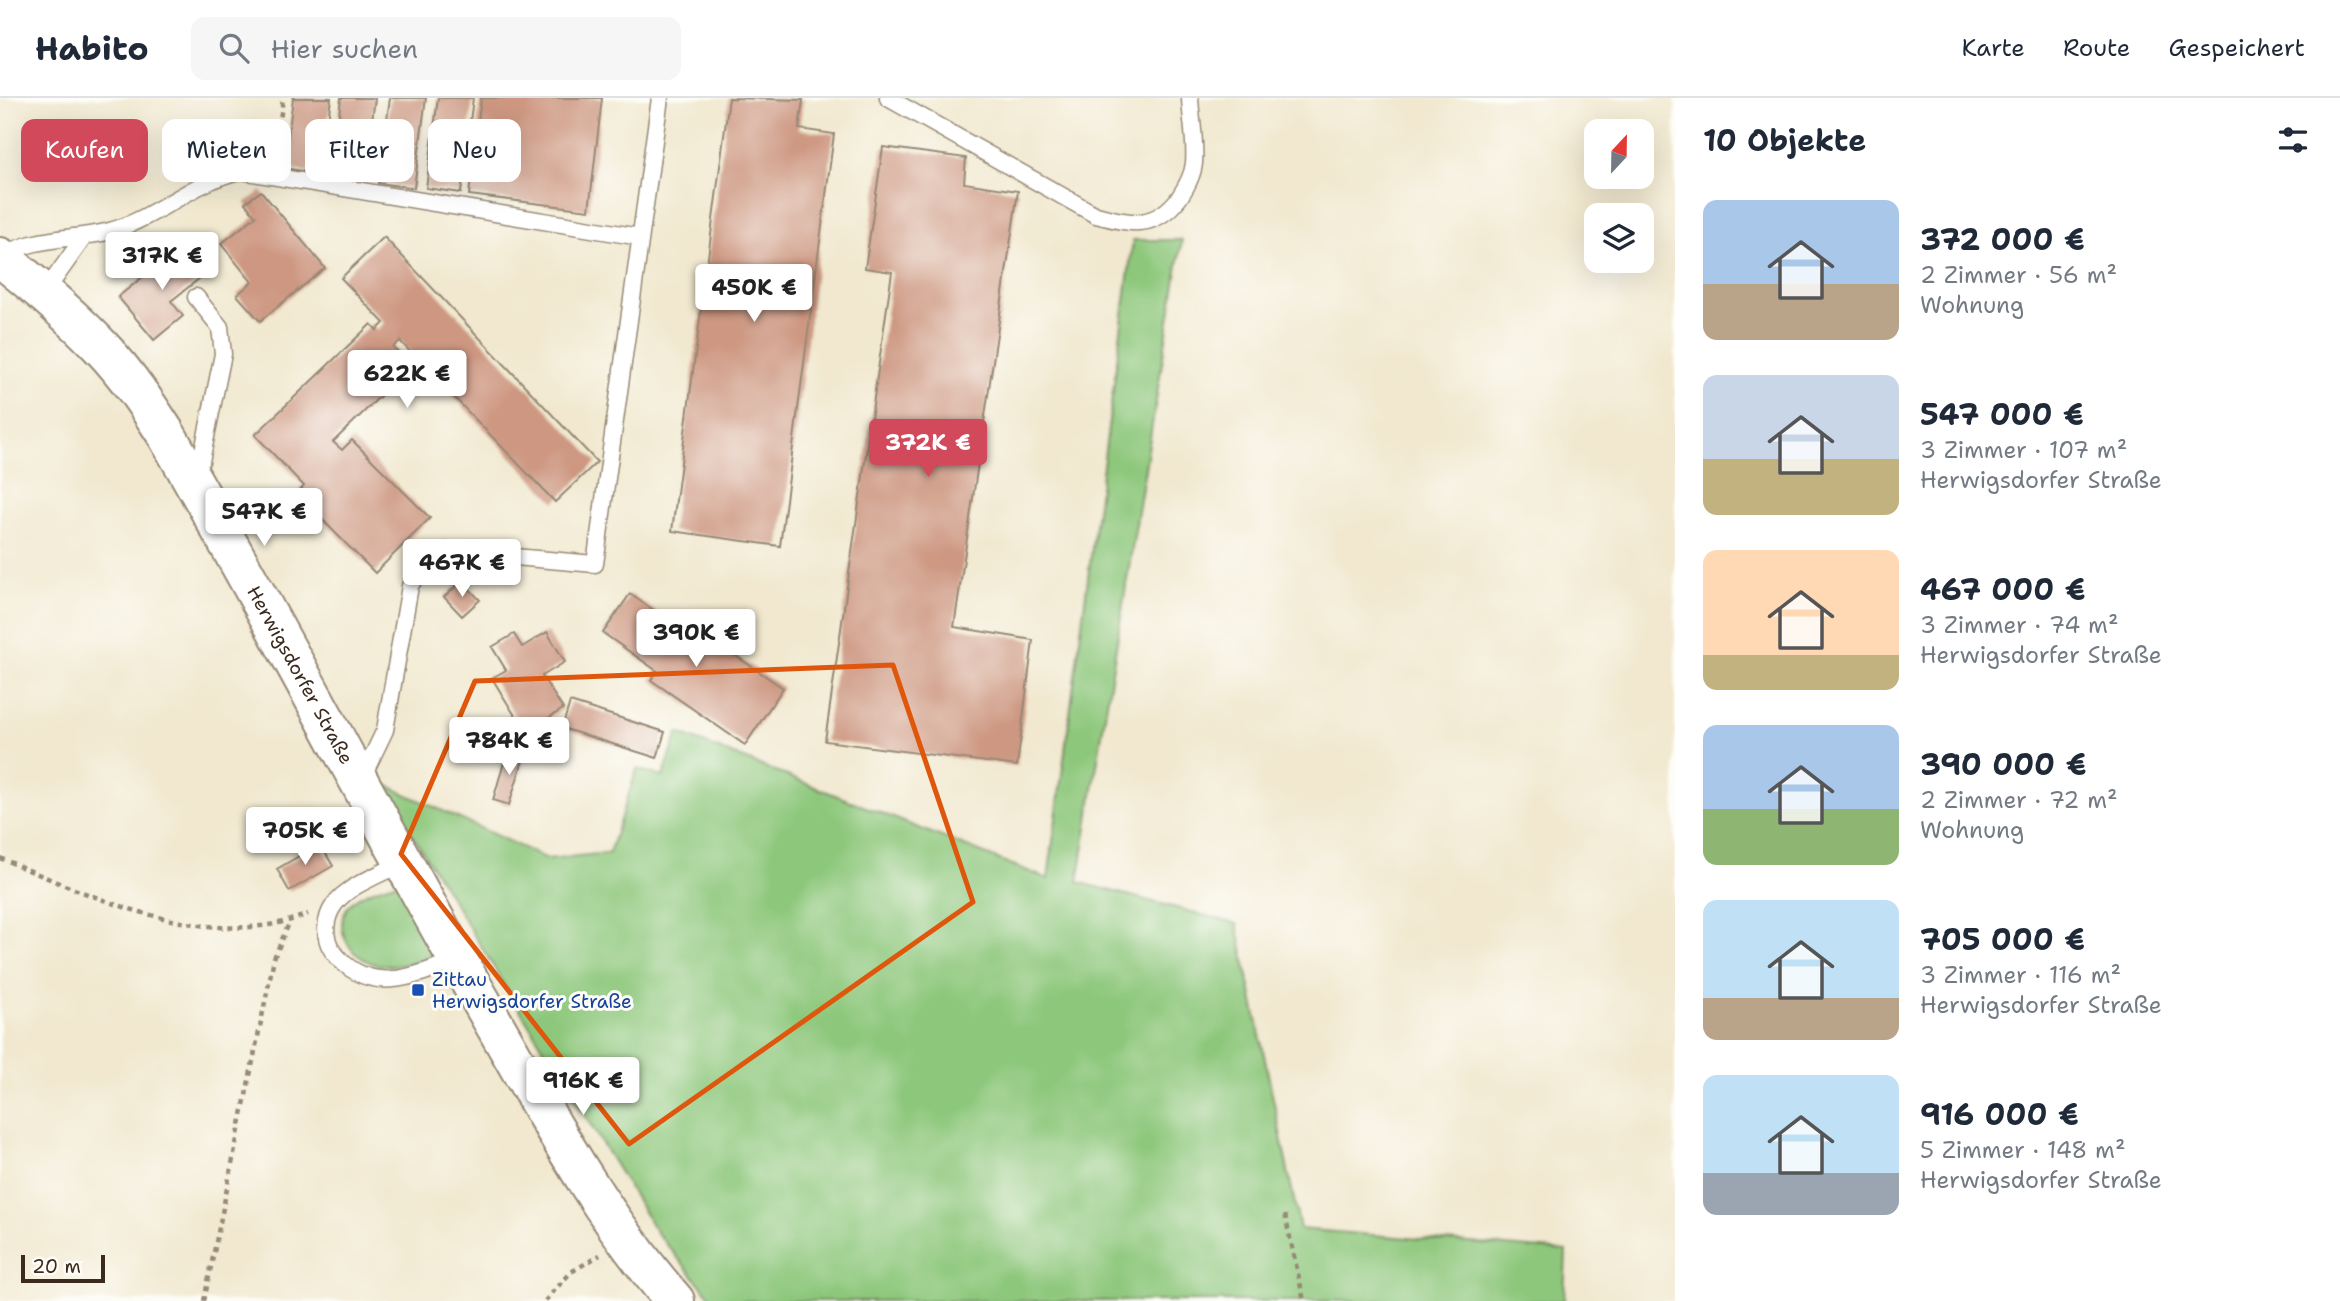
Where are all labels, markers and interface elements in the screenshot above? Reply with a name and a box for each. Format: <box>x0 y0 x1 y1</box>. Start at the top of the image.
search box <box>191 17 681 80</box>
text: Habito <box>35 26 149 71</box>
icon: search <box>215 29 253 67</box>
text: Hier suchen <box>271 31 418 66</box>
text: Karte <box>1961 32 2025 64</box>
text: Route <box>2063 32 2130 64</box>
text: Gespeichert <box>2168 32 2305 64</box>
chip: Kaufen <box>21 119 148 182</box>
chip: Mieten <box>162 119 291 182</box>
chip: Filter <box>305 119 414 182</box>
chip: Neu <box>428 119 521 182</box>
north arrow <box>1584 119 1654 189</box>
map controls <box>1584 119 1654 273</box>
text: 10 Objekte <box>1703 120 1866 161</box>
icon: filters <box>2274 121 2312 159</box>
button: layers <box>1584 203 1654 273</box>
text: 372 000 € <box>1920 219 2085 260</box>
icon: home <box>1759 228 1843 312</box>
pin: 317K € <box>105 232 219 292</box>
text: 317K € <box>121 240 203 270</box>
text: 2 Zimmer · 56 m² <box>1920 260 2117 290</box>
pin: 450K € <box>697 264 811 324</box>
text: 450K € <box>711 272 797 302</box>
text: Wohnung <box>1920 290 2024 320</box>
pin: 622K € <box>350 350 464 410</box>
text: 622K € <box>364 358 450 388</box>
text: 547 000 € <box>1920 394 2084 435</box>
icon: home <box>1759 403 1843 487</box>
pin: 372K € <box>871 420 985 479</box>
text: 372K € <box>885 427 971 457</box>
text: 3 Zimmer · 107 m² <box>1920 435 2127 465</box>
text: Herwigsdorfer Straße <box>1920 465 2162 495</box>
pin: 547K € <box>207 489 321 548</box>
text: 547K € <box>221 496 307 526</box>
pin: 467K € <box>405 540 519 599</box>
text: 467K € <box>419 547 505 577</box>
text: 467 000 € <box>1920 569 2085 610</box>
icon: home <box>1759 578 1843 662</box>
street label: Herwigsdorfer Straße <box>242 581 360 768</box>
pin: 390K € <box>639 610 753 669</box>
text: 3 Zimmer · 74 m² <box>1920 610 2118 640</box>
text: 390K € <box>652 617 740 647</box>
text: Herwigsdorfer Straße <box>1920 640 2162 670</box>
pin: 784K € <box>452 718 566 777</box>
text: 784K € <box>465 725 553 755</box>
text: 390 000 € <box>1920 744 2086 785</box>
icon: home <box>1759 753 1843 837</box>
text: 2 Zimmer · 72 m² <box>1920 785 2118 815</box>
pin: 705K € <box>248 808 362 867</box>
text: 705K € <box>262 815 348 845</box>
text: Wohnung <box>1920 815 2024 845</box>
text: 705 000 € <box>1920 919 2085 960</box>
icon: home <box>1759 928 1843 1012</box>
text: 3 Zimmer · 116 m² <box>1920 960 2121 990</box>
place label: Zittau Herwigsdorfer Straße <box>432 967 632 1014</box>
marker: Zittau Herwigsdorfer Straße <box>410 982 426 998</box>
text: Herwigsdorfer Straße <box>1920 990 2162 1020</box>
pin: 916K € <box>526 1058 640 1117</box>
text: 916K € <box>542 1065 624 1095</box>
text: 916 000 € <box>1920 1094 2079 1135</box>
icon: home <box>1759 1103 1843 1187</box>
text: 5 Zimmer · 148 m² <box>1920 1135 2126 1165</box>
text: Herwigsdorfer Straße <box>1920 1165 2162 1195</box>
scale bar <box>21 1252 105 1284</box>
text: 20 m <box>32 1254 81 1279</box>

